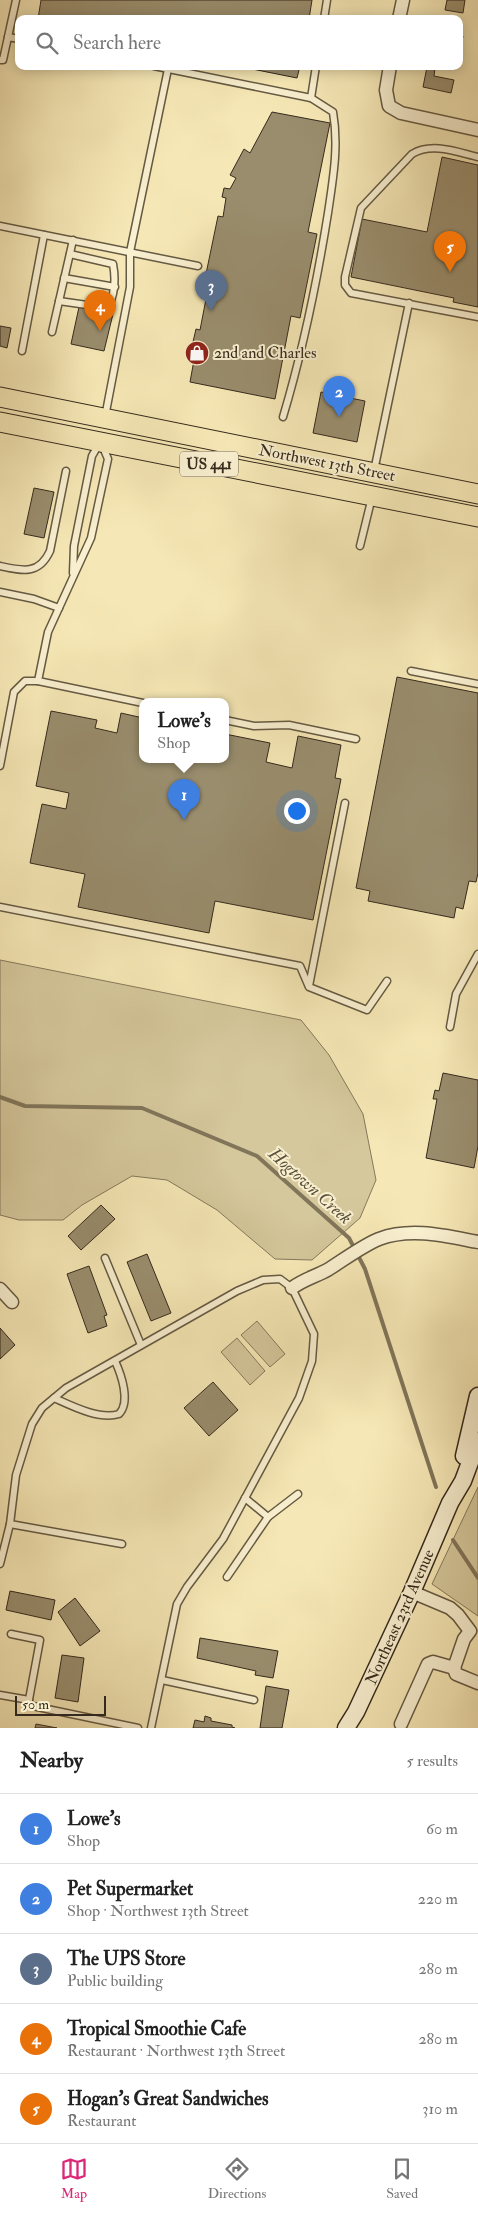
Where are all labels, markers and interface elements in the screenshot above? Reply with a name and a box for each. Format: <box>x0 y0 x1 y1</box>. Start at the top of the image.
search box <box>15 15 463 70</box>
icon: search <box>33 29 61 57</box>
text: Search here <box>73 31 161 55</box>
pin: 5 <box>434 231 466 272</box>
pin: 3 <box>195 270 227 311</box>
pin: 4 <box>84 290 116 331</box>
shop icon: 2nd and Charles <box>184 340 210 366</box>
place label: 2nd and Charles <box>214 343 316 363</box>
pin: 2 <box>323 376 355 417</box>
street label: Northwest 13th Street <box>257 440 397 486</box>
road number: US 441 <box>180 452 238 476</box>
popup <box>139 698 229 763</box>
text: Lowe's <box>157 709 211 733</box>
text: Shop <box>157 733 190 753</box>
pin: 1 <box>168 779 200 820</box>
your location <box>284 798 310 824</box>
water label: Hogtown Creek <box>263 1142 357 1230</box>
street label: Northeast 23rd Avenue <box>361 1546 439 1688</box>
scale bar <box>15 1693 106 1716</box>
text: 50 m <box>22 1696 49 1713</box>
text: Nearby <box>20 1747 83 1774</box>
text: 5 results <box>407 1751 458 1771</box>
text: Lowe's <box>67 1807 120 1831</box>
text: 1 <box>33 1819 39 1839</box>
text: 60 m <box>426 1819 458 1839</box>
text: Shop <box>67 1831 100 1851</box>
text: Pet Supermarket <box>67 1877 193 1901</box>
text: 2 <box>32 1889 40 1909</box>
text: 220 m <box>418 1889 458 1909</box>
text: Shop · Northwest 13th Street <box>67 1901 249 1921</box>
text: The UPS Store <box>67 1947 185 1971</box>
text: 3 <box>33 1959 39 1979</box>
text: 280 m <box>418 1959 458 1979</box>
text: Public building <box>67 1971 163 1991</box>
text: Tropical Smoothie Cafe <box>67 2017 246 2041</box>
text: 4 <box>32 2029 40 2049</box>
text: 280 m <box>418 2029 458 2049</box>
text: Restaurant · Northwest 13th Street <box>67 2041 285 2061</box>
text: Hogan's Great Sandwiches <box>67 2087 269 2111</box>
text: 5 <box>32 2099 40 2119</box>
text: 310 m <box>422 2099 458 2119</box>
text: Restaurant <box>67 2111 136 2131</box>
tab: Map <box>60 2155 88 2202</box>
tab: Directions <box>208 2155 266 2202</box>
tab: Saved <box>386 2155 418 2202</box>

